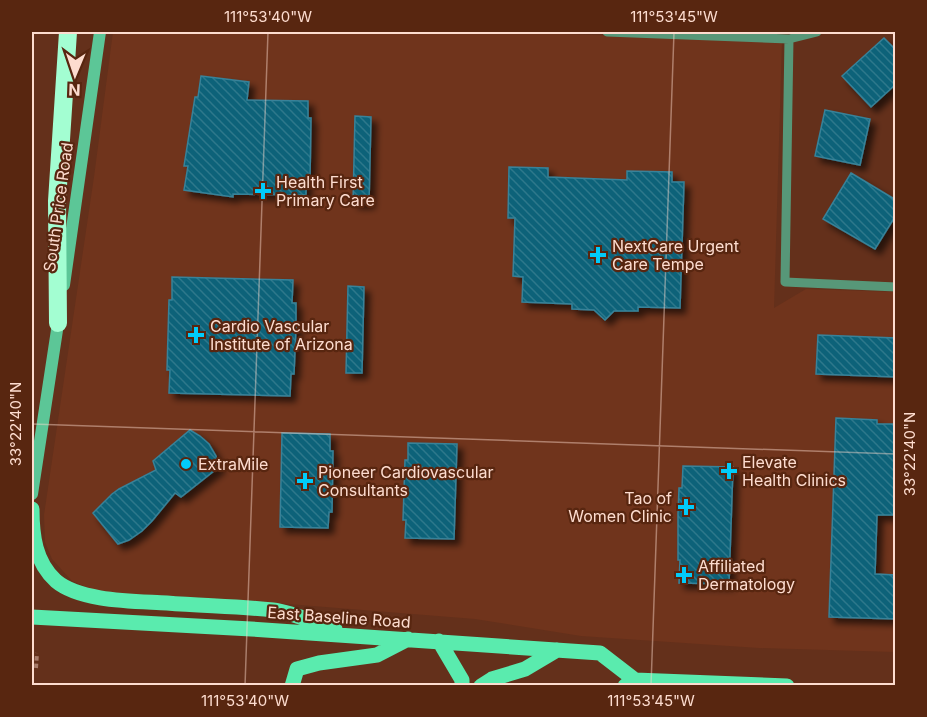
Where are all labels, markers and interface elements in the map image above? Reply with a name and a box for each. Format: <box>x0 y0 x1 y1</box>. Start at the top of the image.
text: 111°53'40"W <box>224 7 312 26</box>
text: 111°53'45"W <box>630 7 718 26</box>
north arrow <box>45 45 105 105</box>
text: N <box>68 80 81 100</box>
street label: South Price Road <box>39 141 77 273</box>
place label: Health First Primary Care <box>276 172 375 210</box>
marker: Health First Primary Care <box>254 182 272 200</box>
place label: NextCare Urgent Care Tempe <box>612 236 739 274</box>
marker: NextCare Urgent Care Tempe <box>589 246 607 264</box>
place label: Cardio Vascular Institute of Arizona <box>210 316 353 354</box>
marker: Cardio Vascular Institute of Arizona <box>187 326 205 344</box>
text: 33°22'40"N <box>6 382 25 466</box>
text: 33°22'40"N <box>900 412 919 496</box>
place label: Elevate Health Clinics <box>742 452 846 490</box>
place label: ExtraMile <box>198 454 268 474</box>
marker: ExtraMile <box>179 457 193 471</box>
place label: Pioneer Cardiovascular Consultants <box>318 462 494 500</box>
marker: Elevate Health Clinics <box>720 462 738 480</box>
marker: Pioneer Cardiovascular Consultants <box>296 472 314 490</box>
place label: Tao of Women Clinic <box>568 488 672 526</box>
marker: Tao of Women Clinic <box>677 498 695 516</box>
place label: Affiliated Dermatology <box>698 556 795 594</box>
marker: Affiliated Dermatology <box>675 566 693 584</box>
street label: East Baseline Road <box>267 602 411 632</box>
text: 111°53'40"W <box>201 691 289 710</box>
text: 111°53'45"W <box>607 691 695 710</box>

